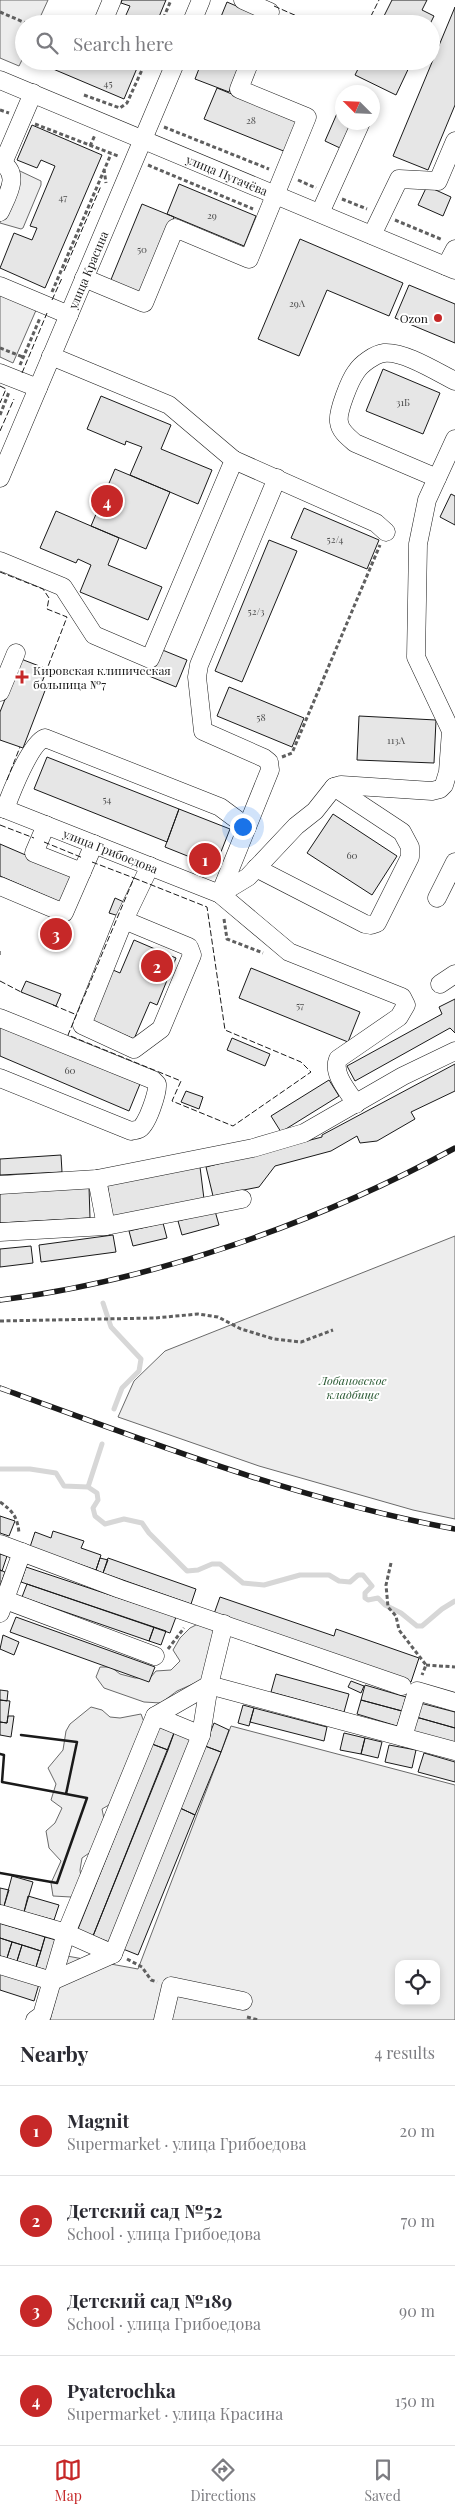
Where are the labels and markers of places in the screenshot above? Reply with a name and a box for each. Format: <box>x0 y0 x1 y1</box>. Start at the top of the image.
place label: Ozon <box>400 310 428 326</box>
marker: Ozon <box>432 312 444 324</box>
pin: 4 <box>91 482 123 520</box>
place label: Кировская клиническая больница №7 <box>33 662 171 692</box>
marker: Кировская клиническая больница №7 <box>15 670 29 684</box>
pin: 1 <box>189 840 221 878</box>
pin: 3 <box>40 915 72 953</box>
pin: 2 <box>141 947 173 985</box>

